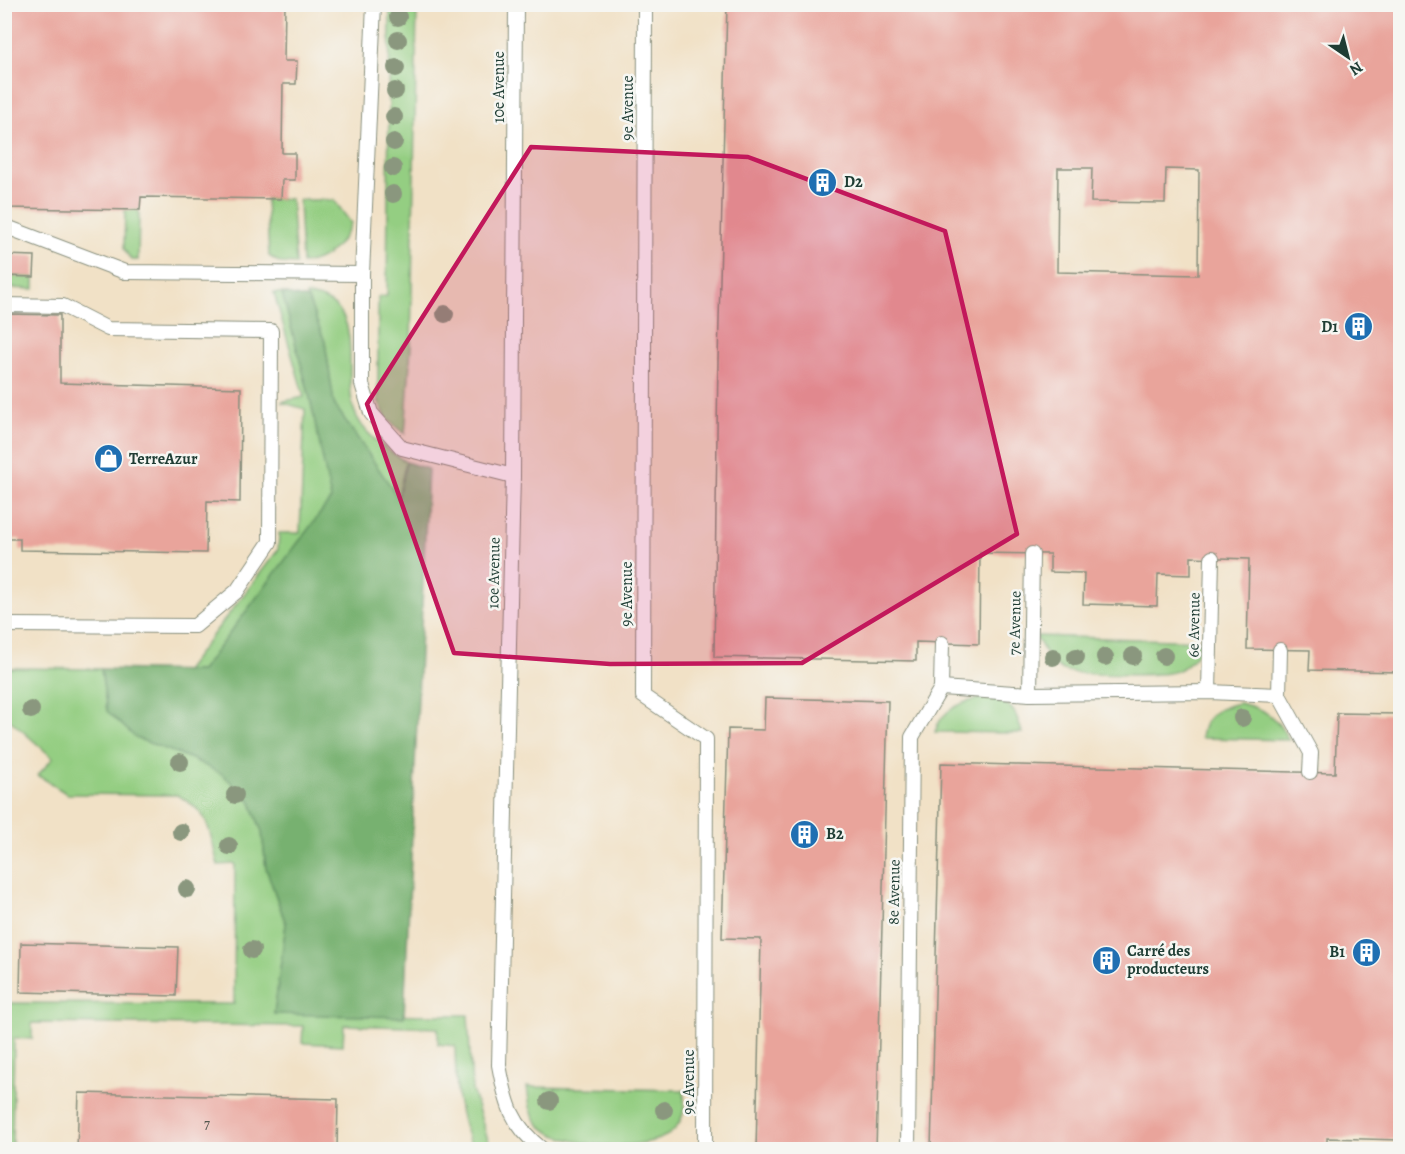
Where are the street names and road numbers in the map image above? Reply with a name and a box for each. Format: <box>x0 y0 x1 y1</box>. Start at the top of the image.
street label: 10e Avenue <box>488 51 510 123</box>
street label: 9e Avenue <box>617 75 639 141</box>
street label: 10e Avenue <box>482 537 506 609</box>
street label: 9e Avenue <box>616 561 638 627</box>
street label: 7e Avenue <box>1003 590 1027 656</box>
street label: 6e Avenue <box>1182 592 1206 658</box>
street label: 8e Avenue <box>882 859 906 925</box>
street label: 9e Avenue <box>678 1049 700 1115</box>

